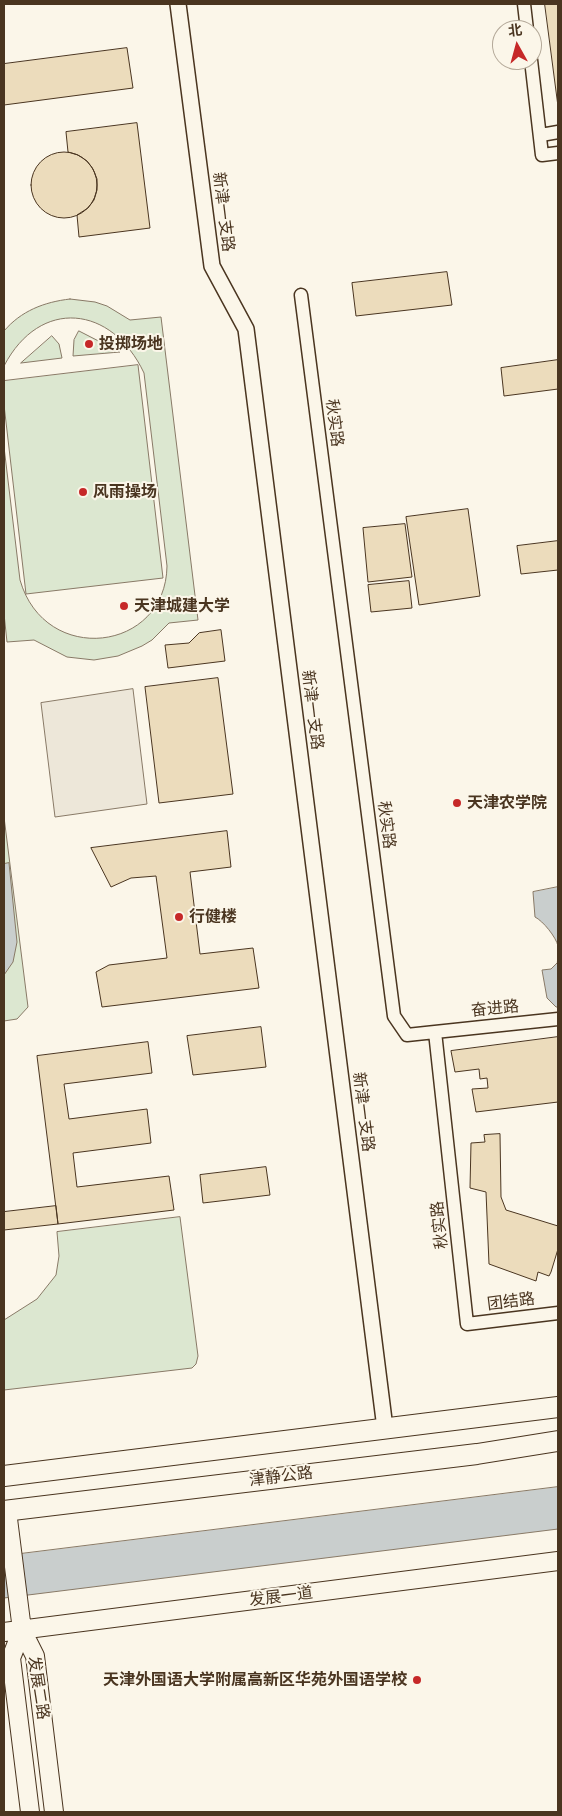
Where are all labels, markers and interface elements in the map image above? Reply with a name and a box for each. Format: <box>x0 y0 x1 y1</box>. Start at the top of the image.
north arrow <box>492 20 542 70</box>
text: 北 <box>507 21 523 40</box>
street label: 新津一支路 <box>209 171 237 253</box>
place label: 投掷场地 <box>99 334 163 354</box>
marker: 投掷场地 <box>83 338 95 350</box>
street label: 秋实路 <box>322 398 346 448</box>
place label: 风雨操场 <box>93 482 157 502</box>
marker: 风雨操场 <box>77 486 89 498</box>
place label: 天津城建大学 <box>134 596 230 616</box>
marker: 天津城建大学 <box>118 600 130 612</box>
street label: 新津一支路 <box>298 669 326 751</box>
place label: 天津农学院 <box>467 793 547 813</box>
marker: 天津农学院 <box>451 797 463 809</box>
street label: 秋实路 <box>374 800 398 850</box>
place label: 行健楼 <box>189 907 237 927</box>
marker: 行健楼 <box>173 911 185 923</box>
street label: 奋进路 <box>470 997 520 1021</box>
street label: 新津一支路 <box>349 1071 377 1153</box>
street label: 秋实路 <box>428 1200 452 1250</box>
street label: 团结路 <box>486 1290 536 1314</box>
street label: 津静公路 <box>248 1464 314 1490</box>
street label: 发展一道 <box>248 1584 314 1610</box>
street label: 发展二路 <box>24 1655 52 1721</box>
place label: 天津外国语大学附属高新区华苑外国语学校 <box>103 1670 407 1690</box>
marker: 天津外国语大学附属高新区华苑外国语学校 <box>411 1674 423 1686</box>

